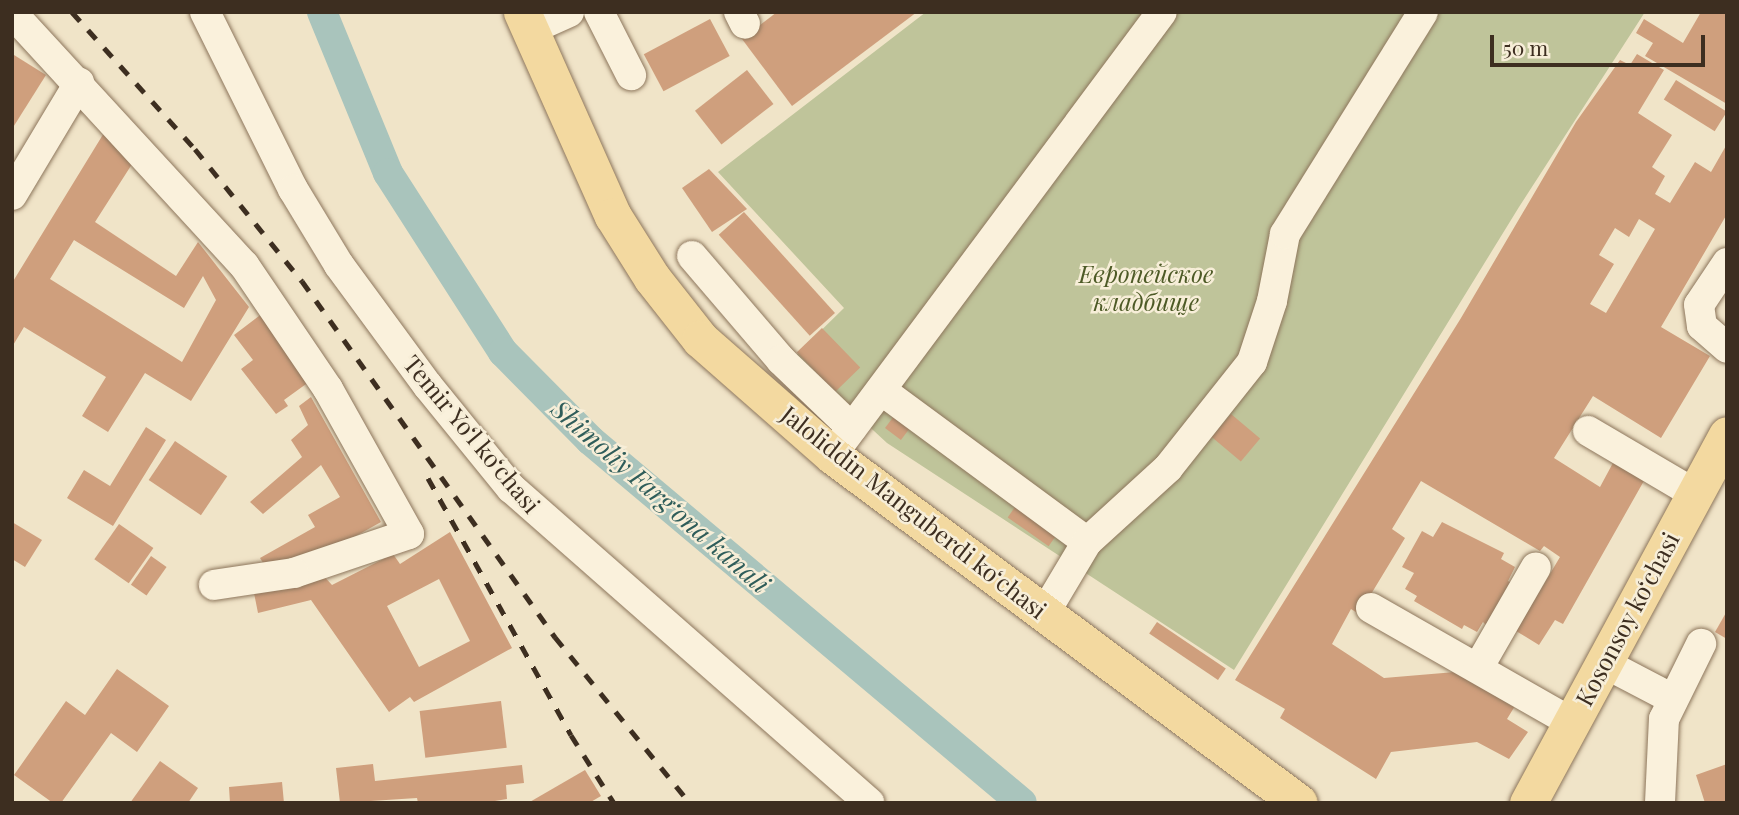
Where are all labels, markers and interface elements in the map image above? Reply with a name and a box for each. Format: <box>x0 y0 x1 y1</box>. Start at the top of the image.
scale bar <box>1494 21 1709 65</box>
text: 50 m <box>1503 33 1548 61</box>
park label: Европейское кладбище <box>1079 260 1213 316</box>
street label: Temir Yoʻl koʻchasi <box>397 349 547 519</box>
water label: Shimoliy Fargʻona kanali <box>546 393 776 599</box>
street label: Jaloliddin Manguberdi koʻchasi <box>775 399 1053 625</box>
street label: Kosonsoy koʻchasi <box>1569 527 1685 711</box>

